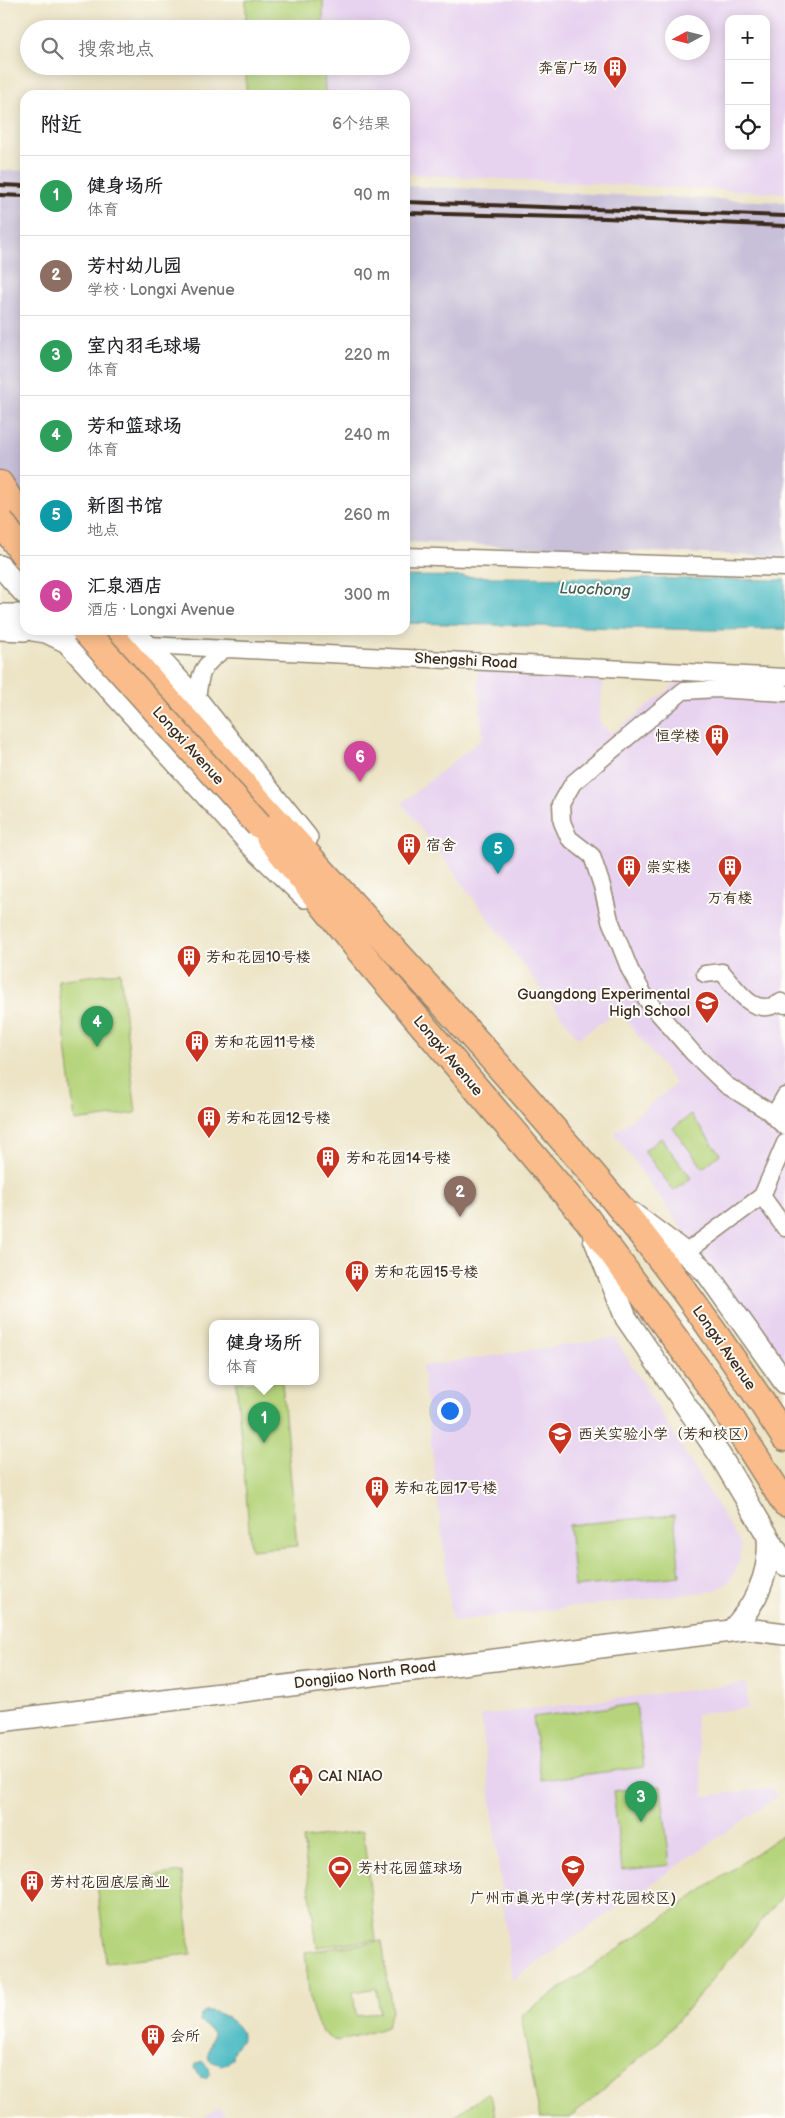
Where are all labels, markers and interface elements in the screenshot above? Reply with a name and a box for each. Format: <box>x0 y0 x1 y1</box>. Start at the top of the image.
north arrow <box>665 15 710 60</box>
map controls <box>725 15 770 150</box>
button: + <box>725 15 770 60</box>
search box <box>20 20 410 75</box>
icon: search <box>38 34 66 62</box>
text: 搜索地点 <box>78 38 154 61</box>
building icon: 奔富广场 <box>602 55 628 89</box>
place label: 奔富广场 <box>538 59 598 78</box>
button: − <box>725 60 770 105</box>
button: locate <box>725 105 770 150</box>
text: 附近 <box>40 112 82 137</box>
text: 6个结果 <box>332 115 390 134</box>
text: 健身场所 <box>87 175 163 198</box>
text: 1 <box>53 186 59 205</box>
text: 90 m <box>354 186 390 205</box>
text: 体育 <box>87 201 119 220</box>
text: 芳村幼儿园 <box>87 255 182 278</box>
text: 2 <box>51 266 61 285</box>
text: 90 m <box>354 266 390 285</box>
text: 学校 · Longxi Avenue <box>87 281 235 300</box>
text: 室內羽毛球場 <box>87 335 201 358</box>
text: 3 <box>51 346 61 365</box>
text: 220 m <box>344 346 390 365</box>
text: 体育 <box>87 361 119 380</box>
text: 芳和篮球场 <box>87 415 182 438</box>
text: 4 <box>51 426 61 445</box>
text: 240 m <box>344 426 390 445</box>
text: 体育 <box>87 441 119 460</box>
text: 新图书馆 <box>87 495 163 518</box>
text: 5 <box>51 506 61 525</box>
text: 260 m <box>344 506 390 525</box>
text: 地点 <box>87 521 119 540</box>
text: 汇泉酒店 <box>87 575 163 598</box>
water label: Luochong <box>559 579 631 601</box>
text: 6 <box>51 586 61 605</box>
text: 300 m <box>344 586 390 605</box>
text: 酒店 · Longxi Avenue <box>87 601 235 620</box>
street label: Shengshi Road <box>414 649 518 673</box>
street label: Longxi Avenue <box>148 703 228 789</box>
building icon: 恒学楼 <box>704 723 730 757</box>
place label: 恒学楼 <box>655 727 700 746</box>
pin: 6 <box>344 741 376 782</box>
building icon: 宿舍 <box>396 832 422 866</box>
pin: 5 <box>482 833 514 874</box>
place label: 宿舍 <box>426 836 456 855</box>
building icon: 崇实楼 <box>616 854 642 888</box>
building icon: 万有楼 <box>717 854 743 888</box>
place label: 崇实楼 <box>646 858 691 877</box>
place label: 万有楼 <box>707 889 753 908</box>
building icon: 芳和花园10号楼 <box>176 944 202 978</box>
place label: 芳和花园10号楼 <box>206 948 311 967</box>
place label: Guangdong Experimental High School <box>517 985 690 1021</box>
school or university icon: Guangdong Experimental High School <box>694 990 720 1024</box>
pin: 4 <box>81 1006 113 1047</box>
street label: Longxi Avenue <box>409 1012 487 1100</box>
building icon: 芳和花园11号楼 <box>184 1029 210 1063</box>
place label: 芳和花园11号楼 <box>214 1033 316 1052</box>
building icon: 芳和花园12号楼 <box>196 1105 222 1139</box>
place label: 芳和花园12号楼 <box>226 1109 331 1128</box>
building icon: 芳和花园14号楼 <box>315 1145 341 1179</box>
place label: 芳和花园14号楼 <box>346 1149 451 1168</box>
pin: 2 <box>444 1176 476 1217</box>
building icon: 芳和花园15号楼 <box>344 1259 370 1293</box>
place label: 芳和花园15号楼 <box>374 1263 478 1282</box>
street label: Longxi Avenue <box>688 1302 760 1394</box>
popup <box>209 1320 319 1385</box>
text: 健身场所 <box>226 1332 302 1355</box>
text: 体育 <box>226 1358 258 1377</box>
your location <box>437 1398 463 1424</box>
pin: 1 <box>248 1402 280 1443</box>
school or university icon: 西关实验小学（芳和校区） <box>547 1421 573 1455</box>
place label: 西关实验小学（芳和校区） <box>578 1425 758 1444</box>
building icon: 芳和花园17号楼 <box>364 1475 390 1509</box>
place label: 芳和花园17号楼 <box>394 1479 497 1498</box>
street label: Dongjiao North Road <box>293 1657 437 1693</box>
public building icon: CAI NIAO <box>288 1763 314 1797</box>
place label: CAI NIAO <box>318 1767 383 1786</box>
pin: 3 <box>625 1781 657 1822</box>
school or university icon: 广州市真光中学(芳村花园校区) <box>560 1854 586 1888</box>
sports icon: 芳村花园篮球场 <box>327 1855 353 1889</box>
place label: 芳村花园篮球场 <box>358 1859 463 1878</box>
building icon: 芳村花园底层商业 <box>19 1869 45 1903</box>
place label: 芳村花园底层商业 <box>50 1873 170 1892</box>
place label: 广州市真光中学(芳村花园校区) <box>470 1889 676 1908</box>
building icon: 会所 <box>140 2023 166 2057</box>
place label: 会所 <box>170 2027 200 2046</box>

